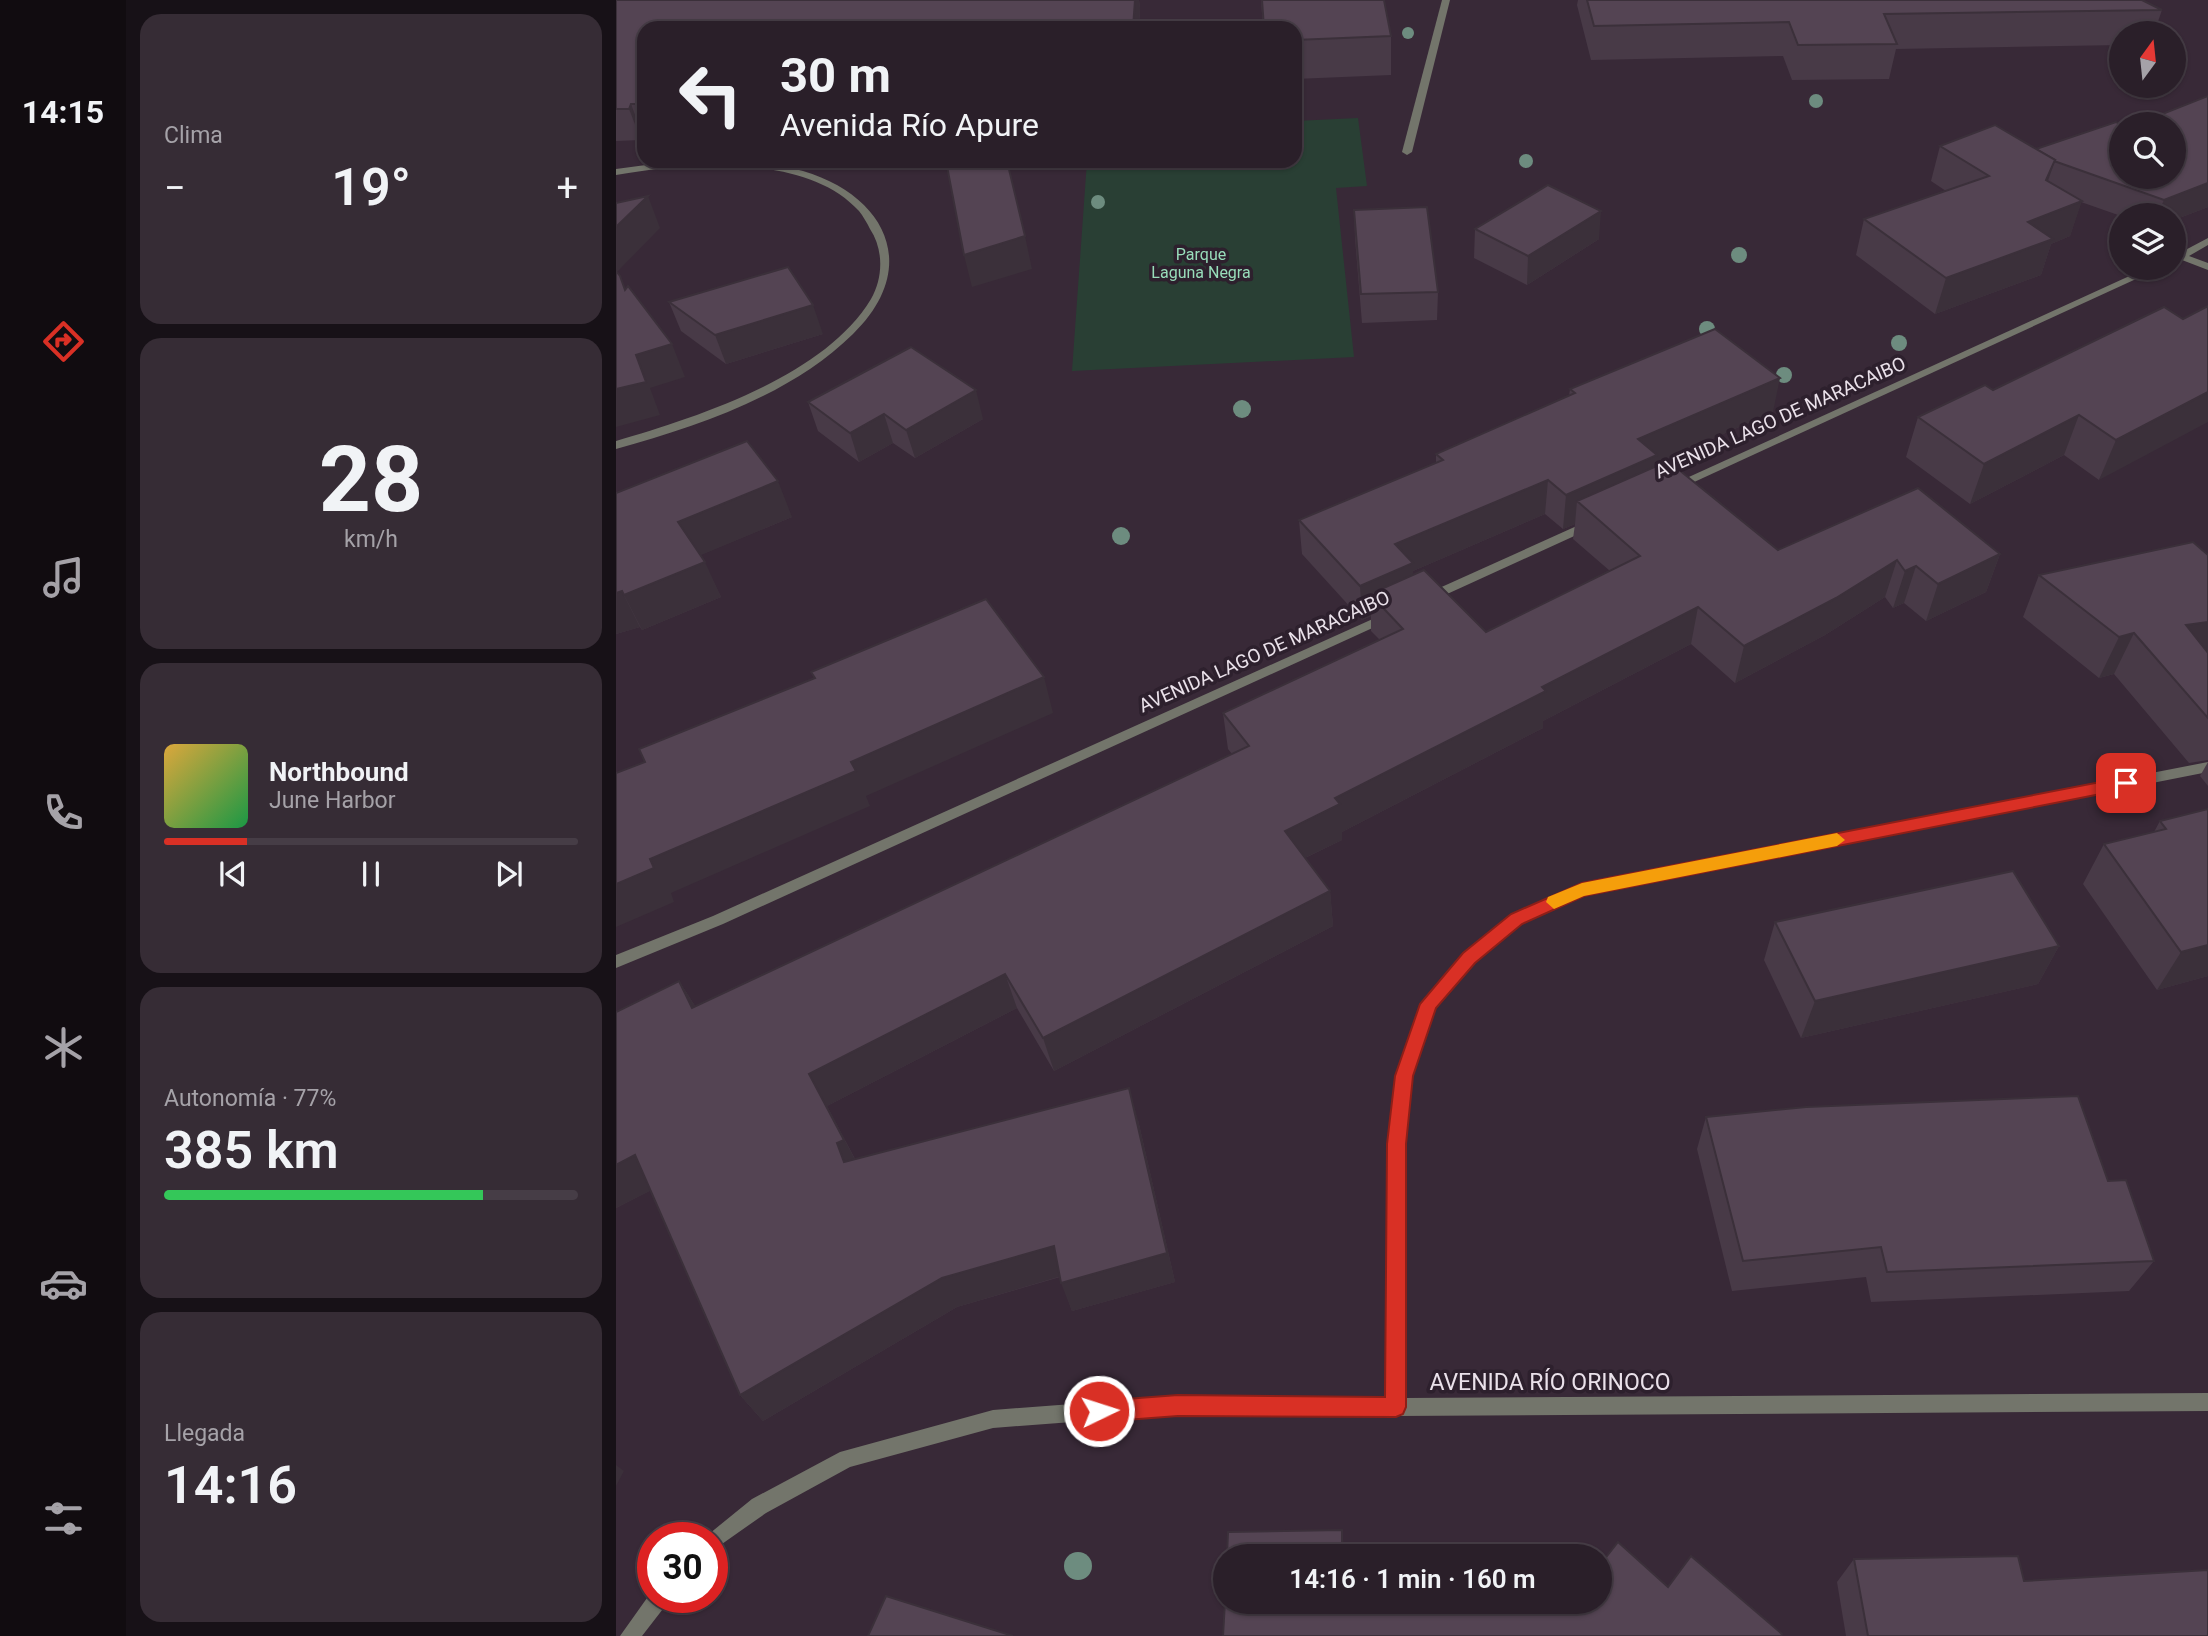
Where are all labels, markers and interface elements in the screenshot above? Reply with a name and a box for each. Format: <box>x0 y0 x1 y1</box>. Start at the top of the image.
north arrow <box>2109 21 2186 98</box>
map controls <box>2109 21 2186 280</box>
text: 30 m <box>780 47 891 104</box>
icon: left <box>665 49 756 140</box>
text: 14:15 <box>22 93 104 131</box>
text: Avenida Río Apure <box>780 106 1039 144</box>
button: search <box>2109 112 2186 189</box>
text: Clima <box>164 122 223 149</box>
text: 19° <box>331 157 411 218</box>
text: − <box>164 166 186 210</box>
text: + <box>556 166 578 210</box>
button: layers <box>2109 203 2186 280</box>
park label: Parque Laguna Negra <box>1151 245 1251 282</box>
icon: directions <box>39 317 88 366</box>
street label: AVENIDA LAGO DE MARACAIBO <box>1651 352 1909 483</box>
text: 28 <box>319 427 423 533</box>
text: km/h <box>344 526 398 553</box>
icon: music <box>39 553 88 602</box>
street label: AVENIDA LAGO DE MARACAIBO <box>1135 586 1393 717</box>
pin <box>2096 753 2156 813</box>
text: Northbound <box>269 757 409 787</box>
icon: arrive <box>2107 764 2145 802</box>
text: June Harbor <box>269 787 396 814</box>
icon: phone <box>39 788 88 837</box>
icon: previous <box>214 855 252 893</box>
icon: pause <box>352 855 390 893</box>
icon: next <box>490 855 528 893</box>
icon: climate <box>39 1023 88 1072</box>
text: Autonomía · 77% <box>164 1085 336 1112</box>
text: 385 km <box>164 1120 339 1181</box>
icon: car <box>39 1259 88 1308</box>
street label: AVENIDA RÍO ORINOCO <box>1429 1368 1671 1396</box>
position arrow <box>1062 1374 1136 1448</box>
text: Llegada <box>164 1420 245 1447</box>
text: 14:16 <box>164 1455 297 1516</box>
icon: filters <box>39 1494 88 1543</box>
speed limit sign: 30 <box>637 1522 728 1613</box>
text: 14:16 · 1 min · 160 m <box>1289 1564 1536 1594</box>

